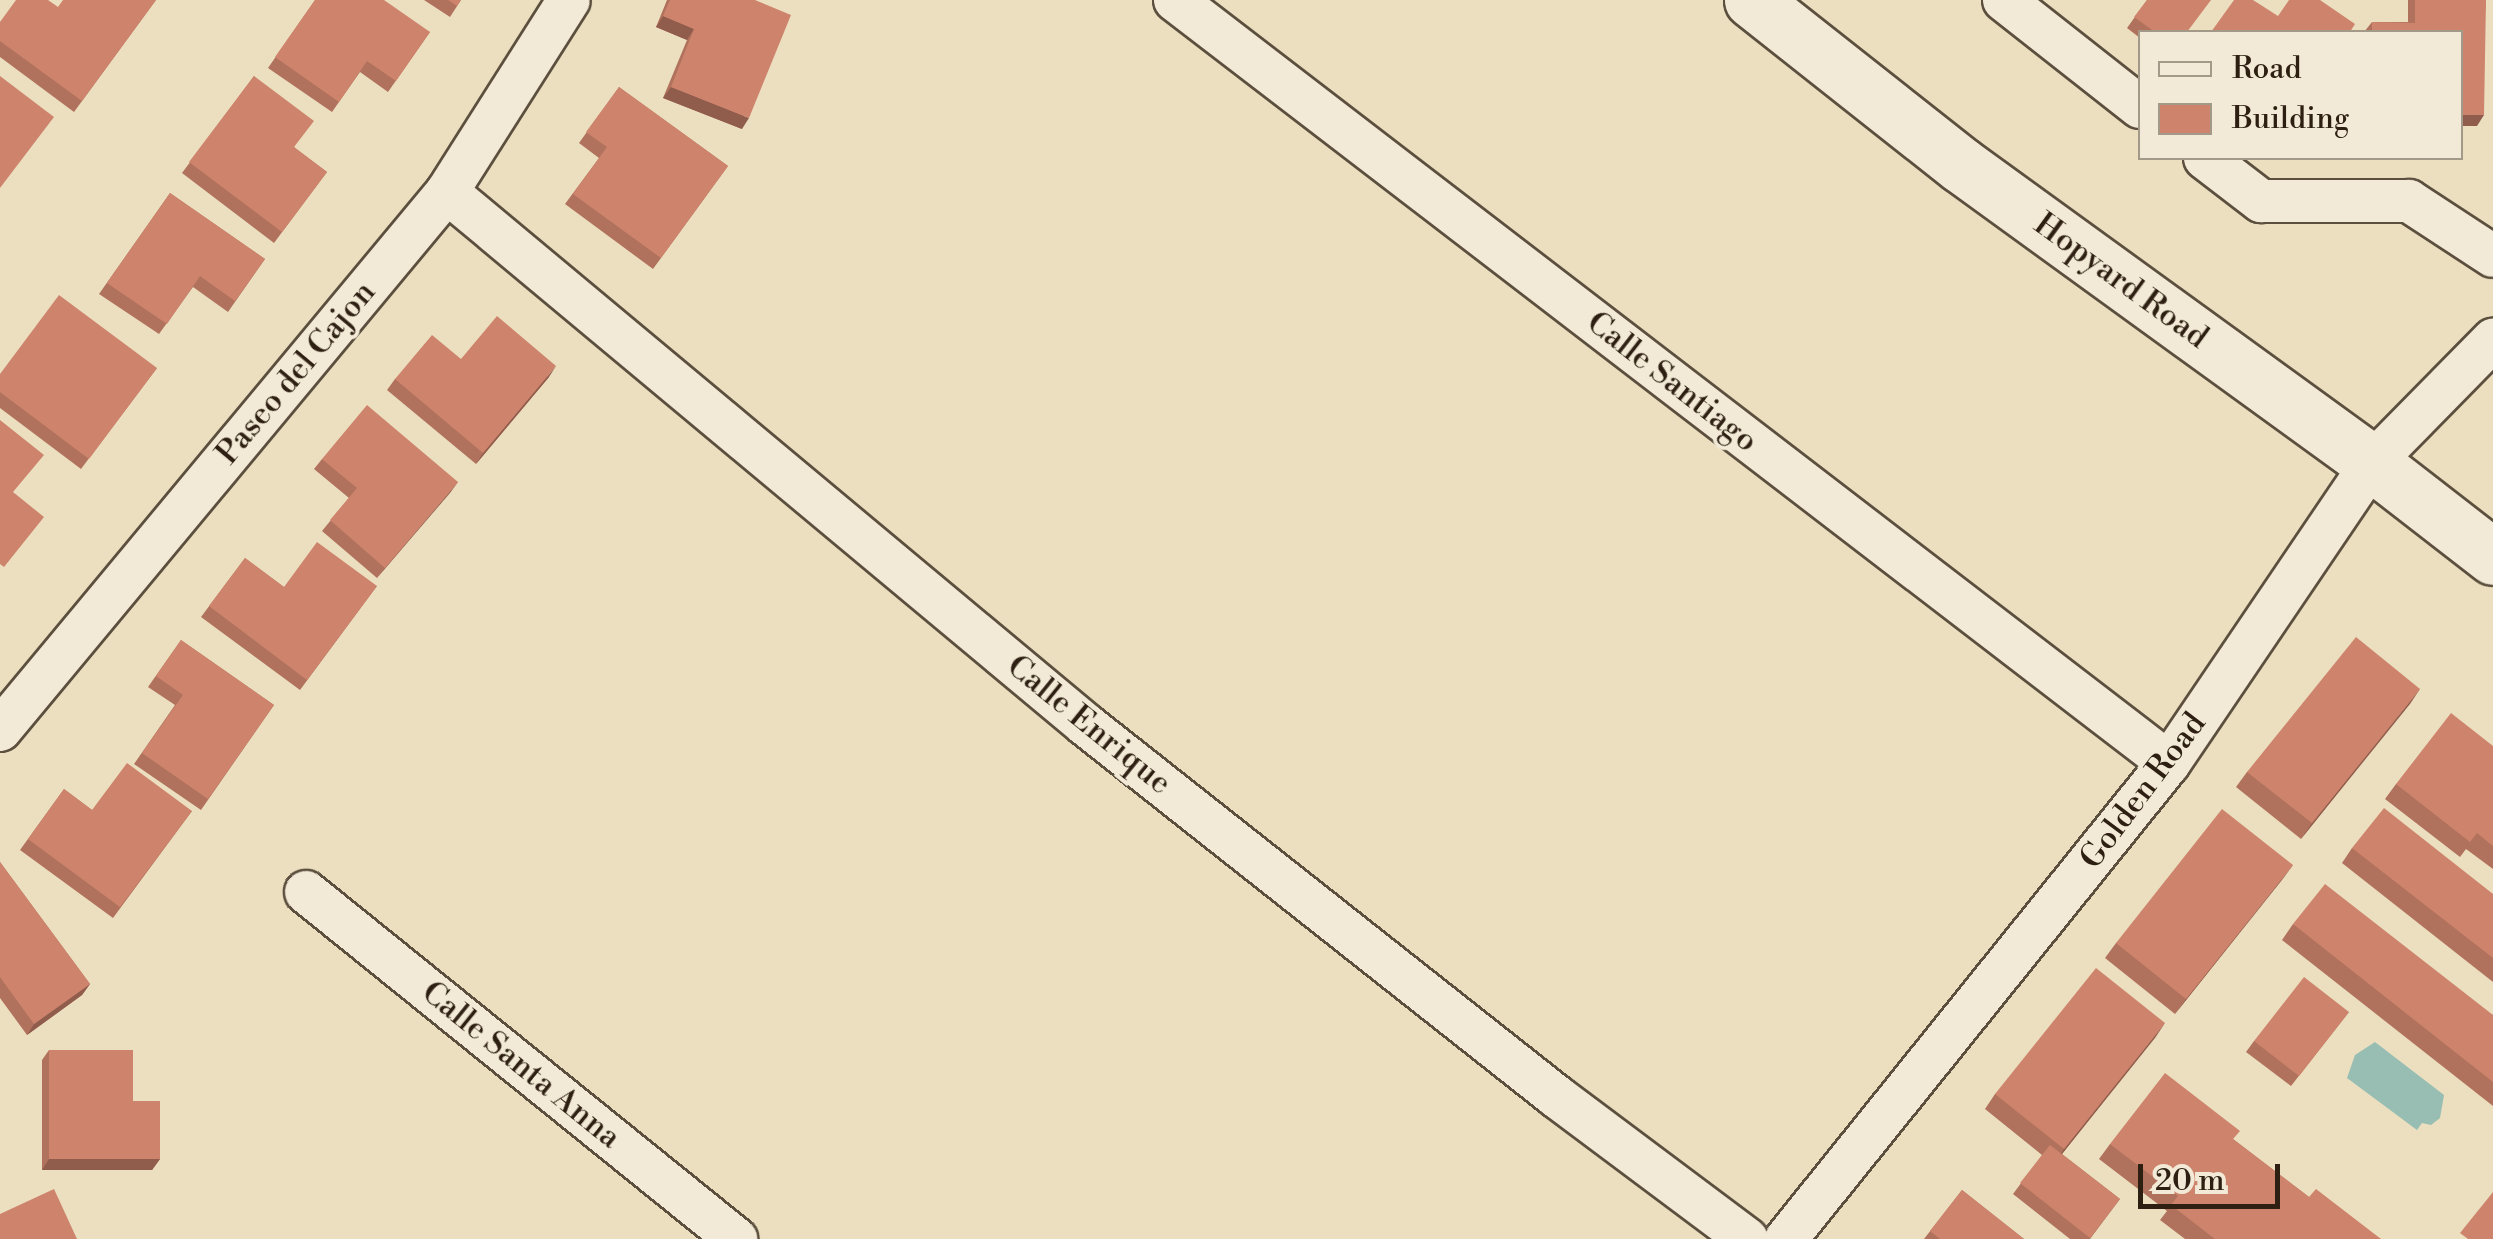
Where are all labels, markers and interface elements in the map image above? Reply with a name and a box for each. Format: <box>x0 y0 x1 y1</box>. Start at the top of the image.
legend <box>2138 30 2463 160</box>
text: Road <box>2232 50 2302 88</box>
text: Building <box>2232 100 2349 138</box>
street label: Hopyard Road <box>2026 205 2216 357</box>
street label: Paseo del Cajon <box>208 274 384 472</box>
street label: Calle Santiago <box>1579 303 1765 461</box>
street label: Calle Enrique <box>999 647 1179 803</box>
street label: Golden Road <box>2072 705 2214 877</box>
street label: Calle Santa Anna <box>414 973 628 1157</box>
scale bar <box>2143 1144 2286 1206</box>
text: 20 m <box>2155 1162 2224 1200</box>

